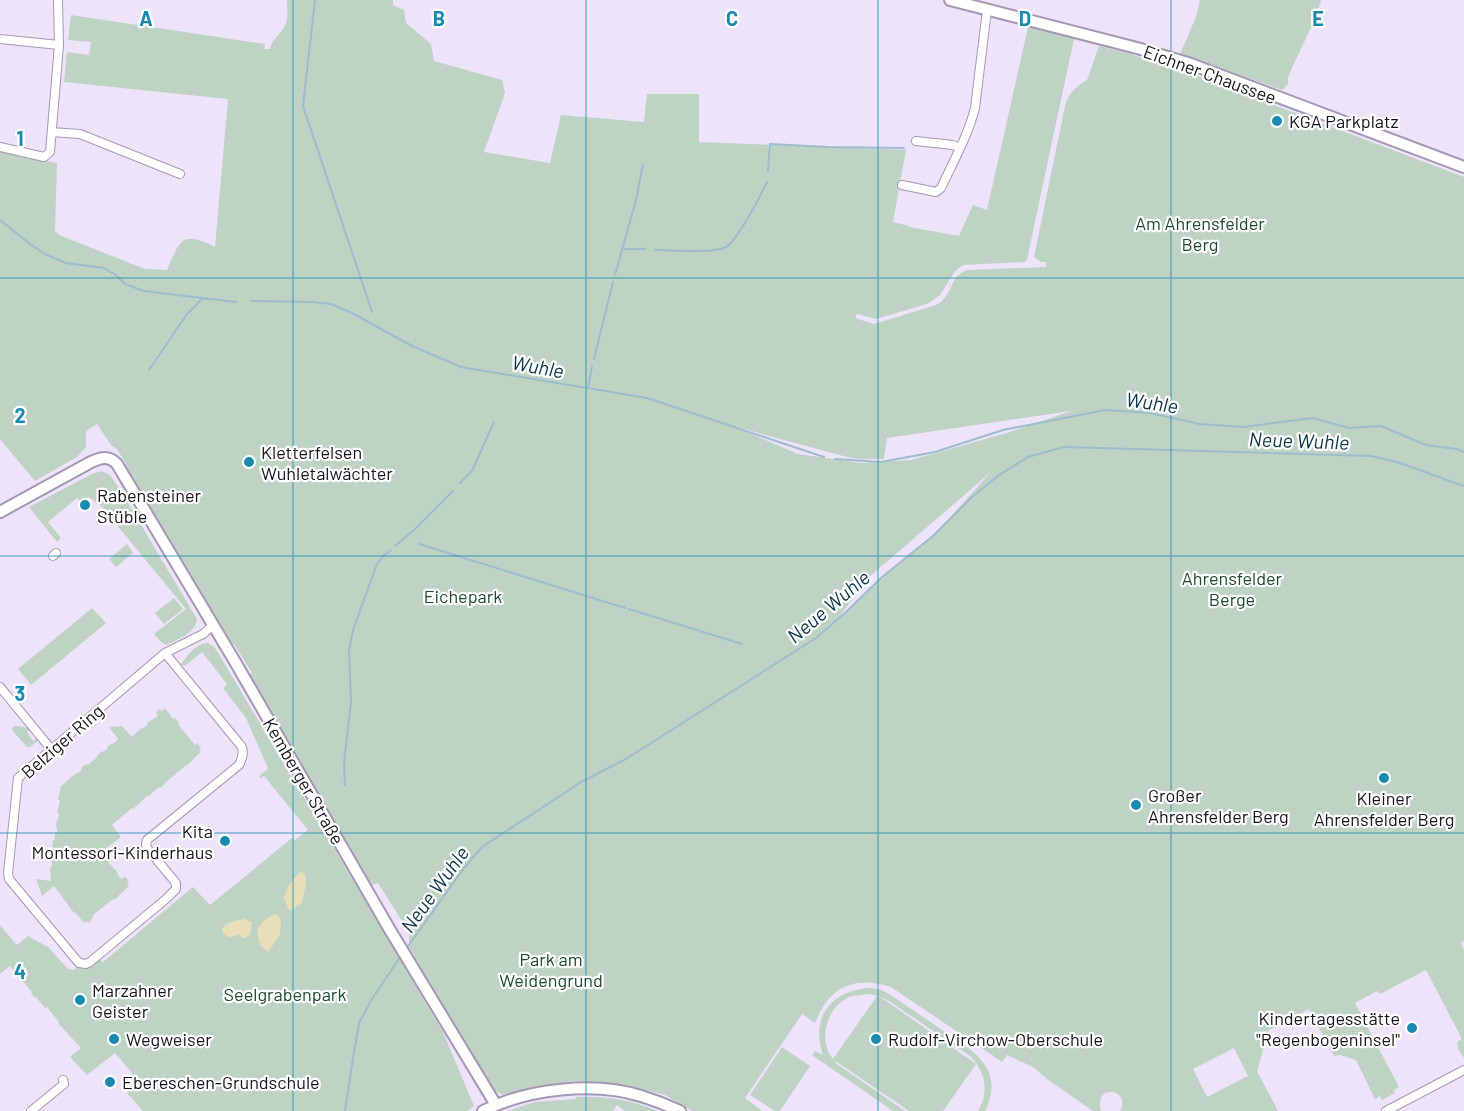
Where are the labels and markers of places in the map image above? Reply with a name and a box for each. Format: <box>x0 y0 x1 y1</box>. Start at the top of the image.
place label: KGA Parkplatz <box>1289 110 1398 132</box>
marker: KGA Parkplatz <box>1270 114 1284 128</box>
place label: Kletterfelsen Wuhletalwächter <box>261 441 393 484</box>
marker: Kletterfelsen Wuhletalwächter <box>242 455 256 469</box>
place label: Rabensteiner Stüble <box>97 484 201 527</box>
marker: Rabensteiner Stüble <box>78 498 92 512</box>
marker: Kleiner Ahrensfelder Berg <box>1377 771 1391 785</box>
place label: Großer Ahrensfelder Berg <box>1148 784 1289 827</box>
place label: Kleiner Ahrensfelder Berg <box>1314 787 1454 830</box>
marker: Großer Ahrensfelder Berg <box>1129 798 1143 812</box>
place label: Kita Montessori-Kinderhaus <box>31 820 213 863</box>
marker: Kita Montessori-Kinderhaus <box>218 834 232 848</box>
place label: Marzahner Geister <box>92 979 174 1022</box>
marker: Marzahner Geister <box>73 993 87 1007</box>
place label: Kindertagesstätte "Regenbogeninsel" <box>1256 1007 1400 1050</box>
marker: Kindertagesstätte "Regenbogeninsel" <box>1405 1021 1419 1035</box>
place label: Wegweiser <box>126 1028 212 1050</box>
place label: Rudolf-Virchow-Oberschule <box>888 1028 1103 1050</box>
marker: Wegweiser <box>107 1032 121 1046</box>
marker: Rudolf-Virchow-Oberschule <box>869 1032 883 1046</box>
place label: Ebereschen-Grundschule <box>122 1071 320 1093</box>
marker: Ebereschen-Grundschule <box>103 1075 117 1089</box>

